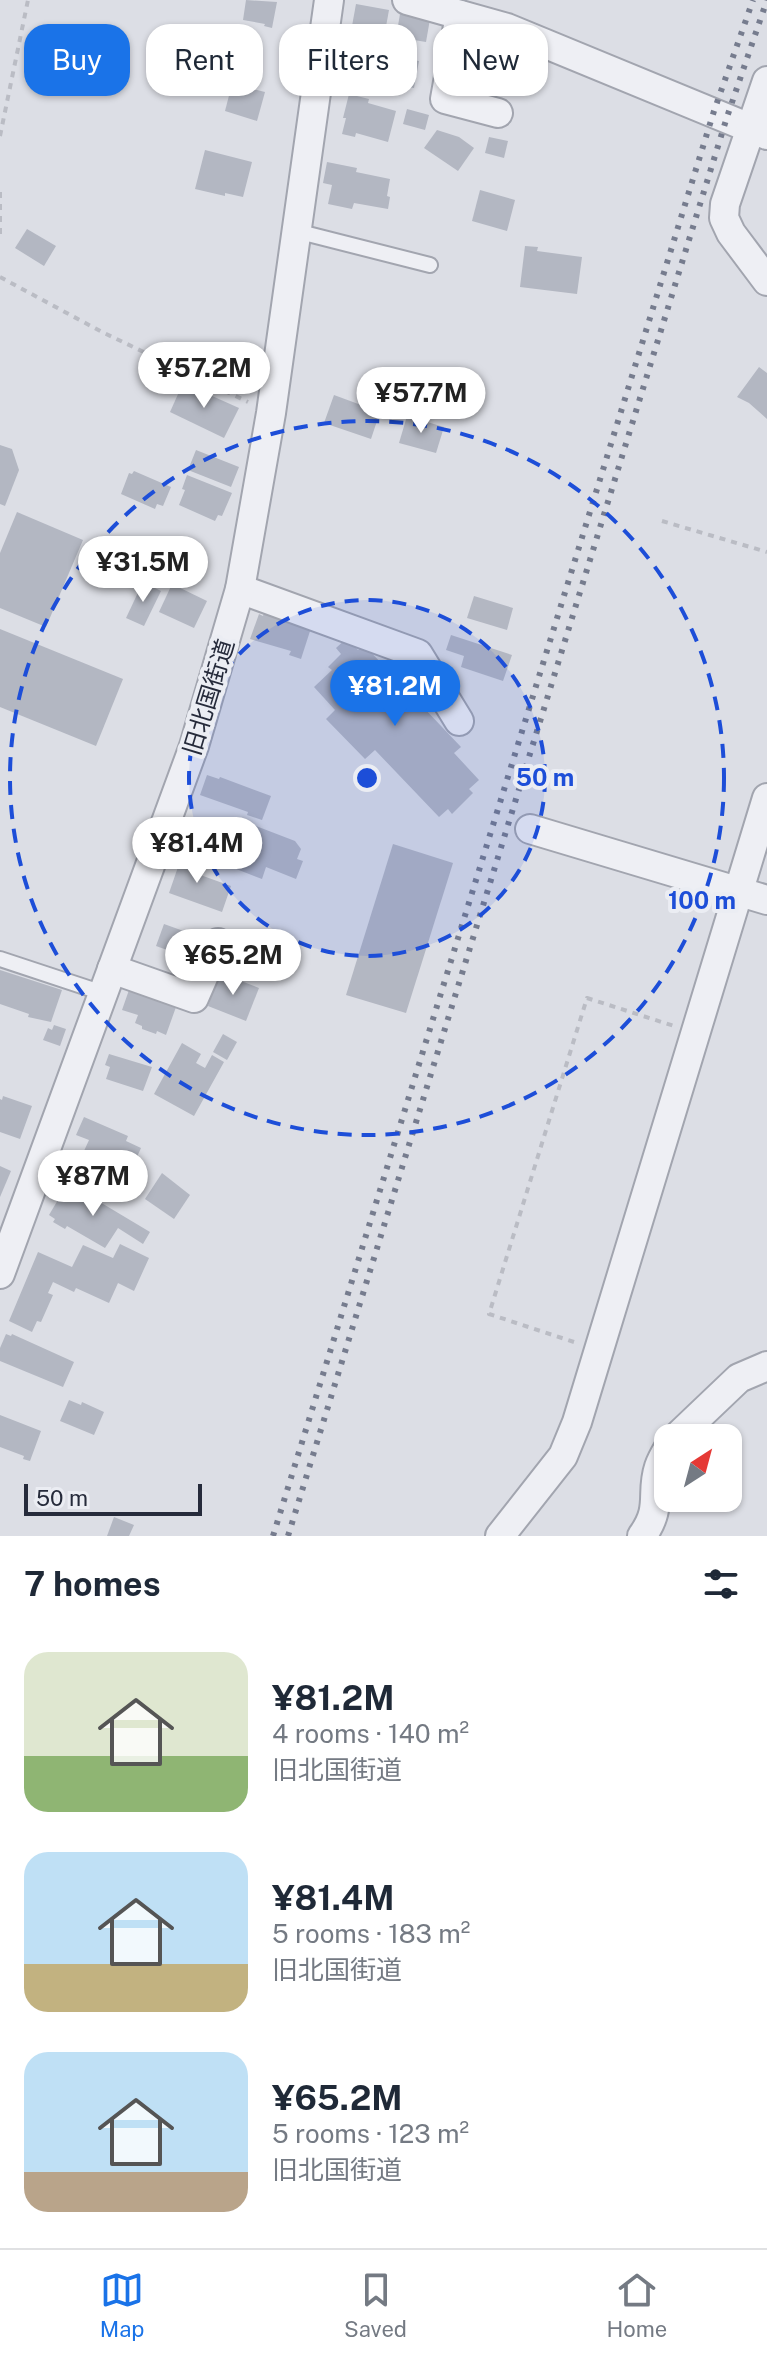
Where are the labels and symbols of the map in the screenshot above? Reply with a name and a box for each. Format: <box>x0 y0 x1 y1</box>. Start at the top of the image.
pin: ¥57.2M <box>139 342 269 410</box>
pin: ¥57.7M <box>356 367 486 435</box>
pin: ¥31.5M <box>78 536 208 604</box>
street label: 旧北国街道 <box>177 636 239 758</box>
pin: ¥81.2M <box>330 660 460 728</box>
text: 50 m <box>516 763 574 791</box>
centre of rings <box>353 764 381 792</box>
pin: ¥81.4M <box>132 817 262 885</box>
text: 100 m <box>668 886 736 914</box>
pin: ¥65.2M <box>168 929 298 997</box>
pin: ¥87M <box>46 1150 140 1218</box>
north arrow <box>654 1424 742 1512</box>
scale bar <box>24 1480 202 1516</box>

